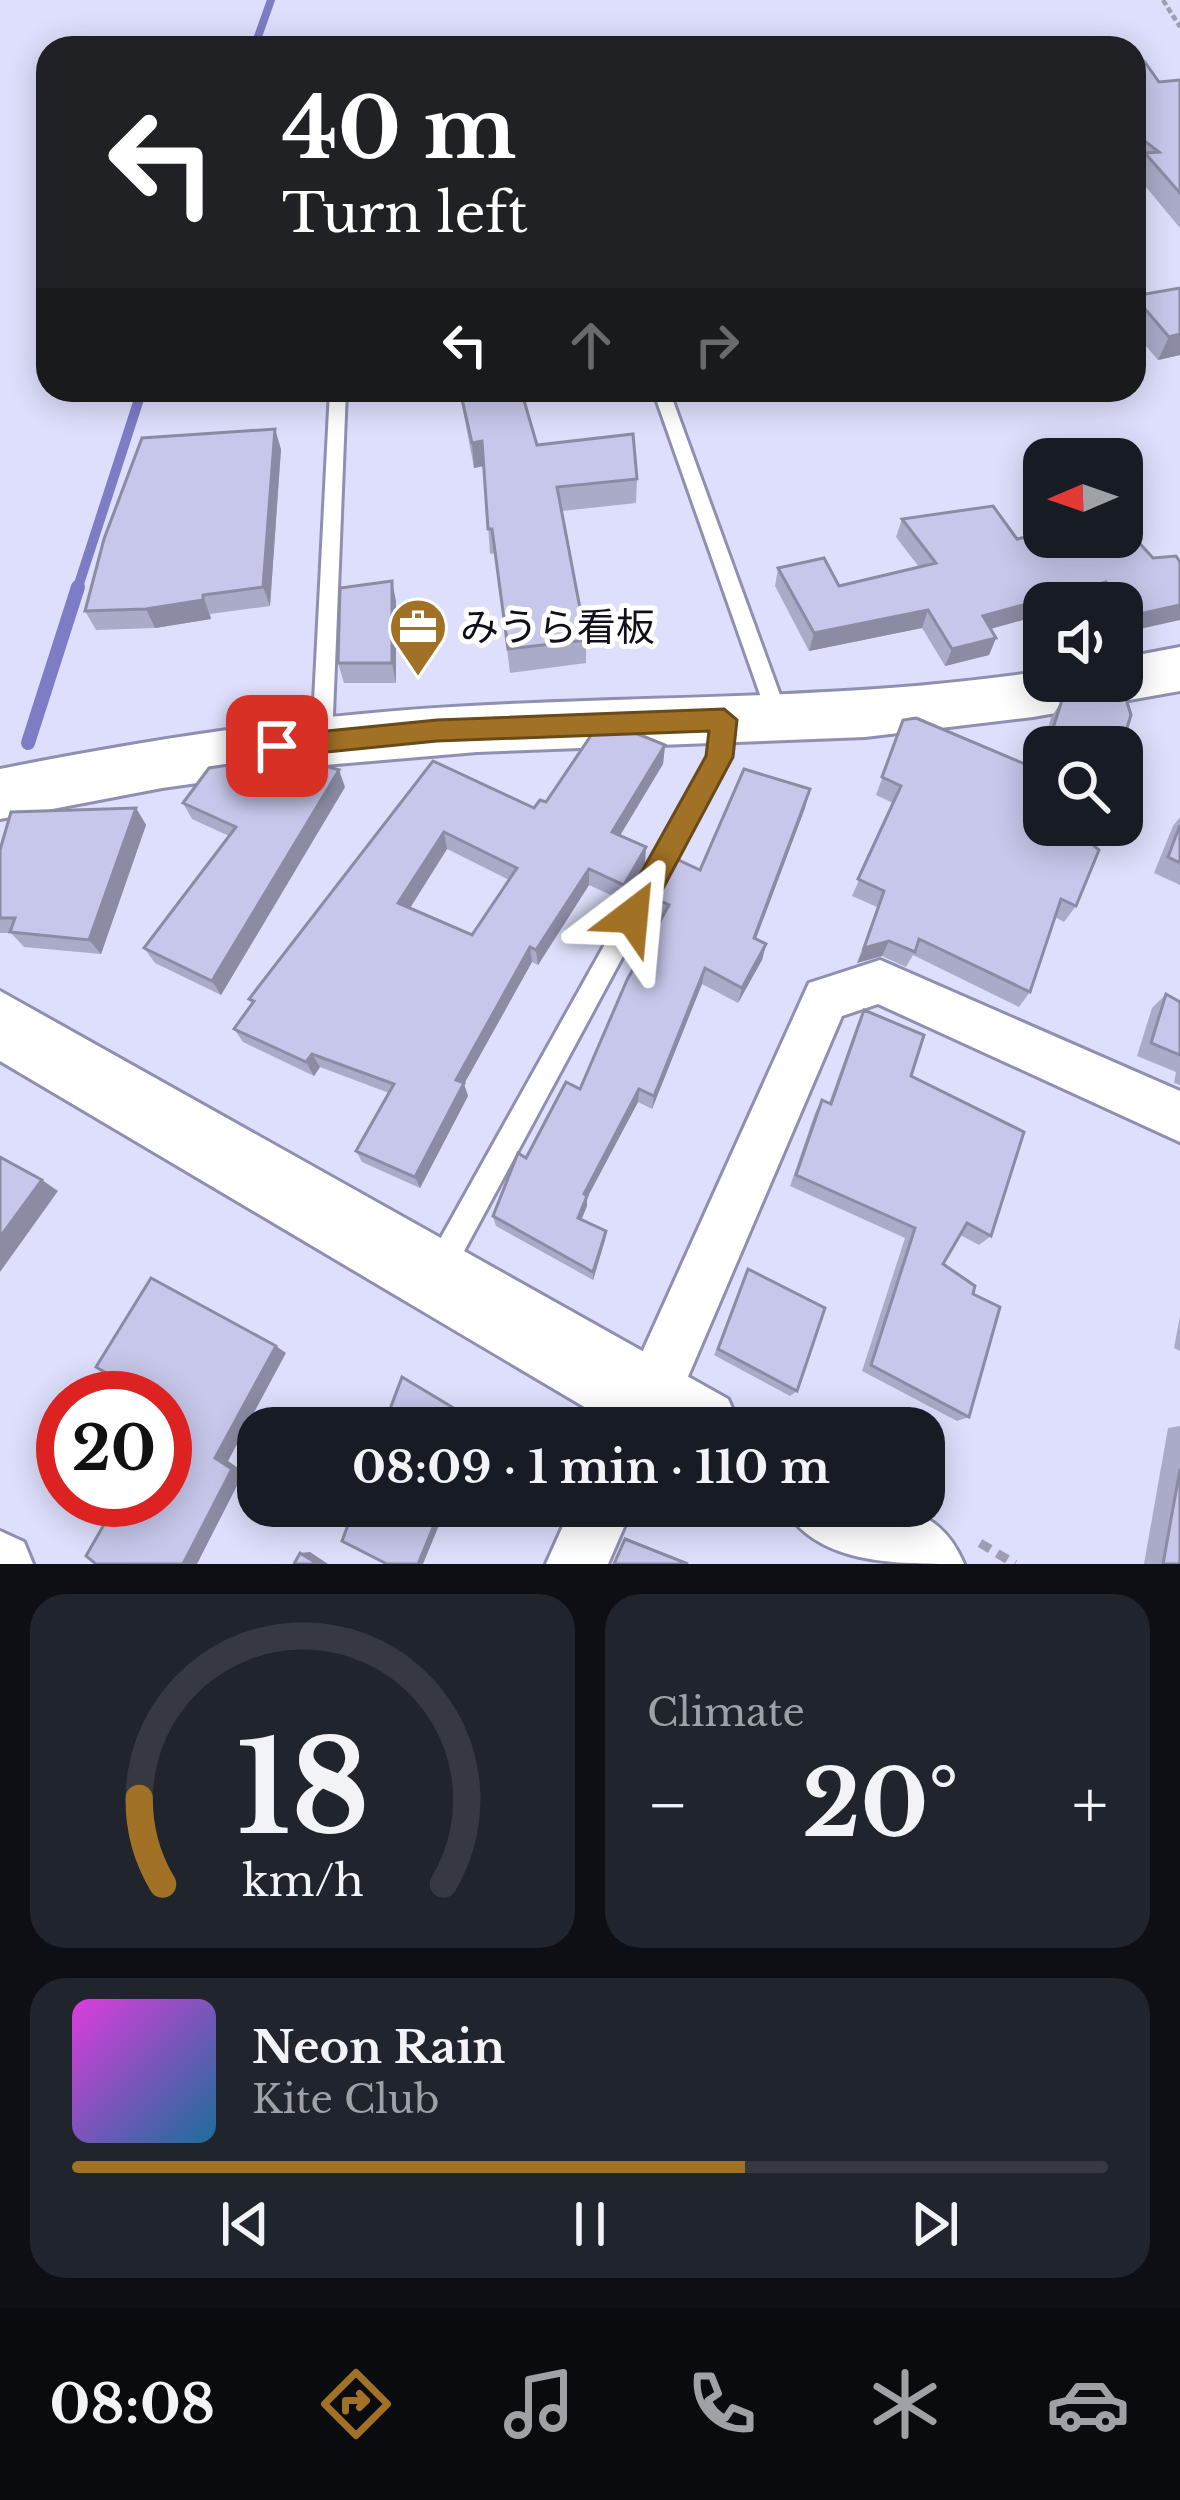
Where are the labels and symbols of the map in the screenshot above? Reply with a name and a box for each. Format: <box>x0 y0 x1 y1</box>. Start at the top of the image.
north arrow <box>1023 438 1143 558</box>
office icon: みうら看板 <box>387 596 449 678</box>
place label: みうら看板 <box>460 603 655 652</box>
pin <box>226 695 328 797</box>
position arrow <box>569 853 695 979</box>
speed limit sign: 20 <box>36 1371 192 1527</box>

